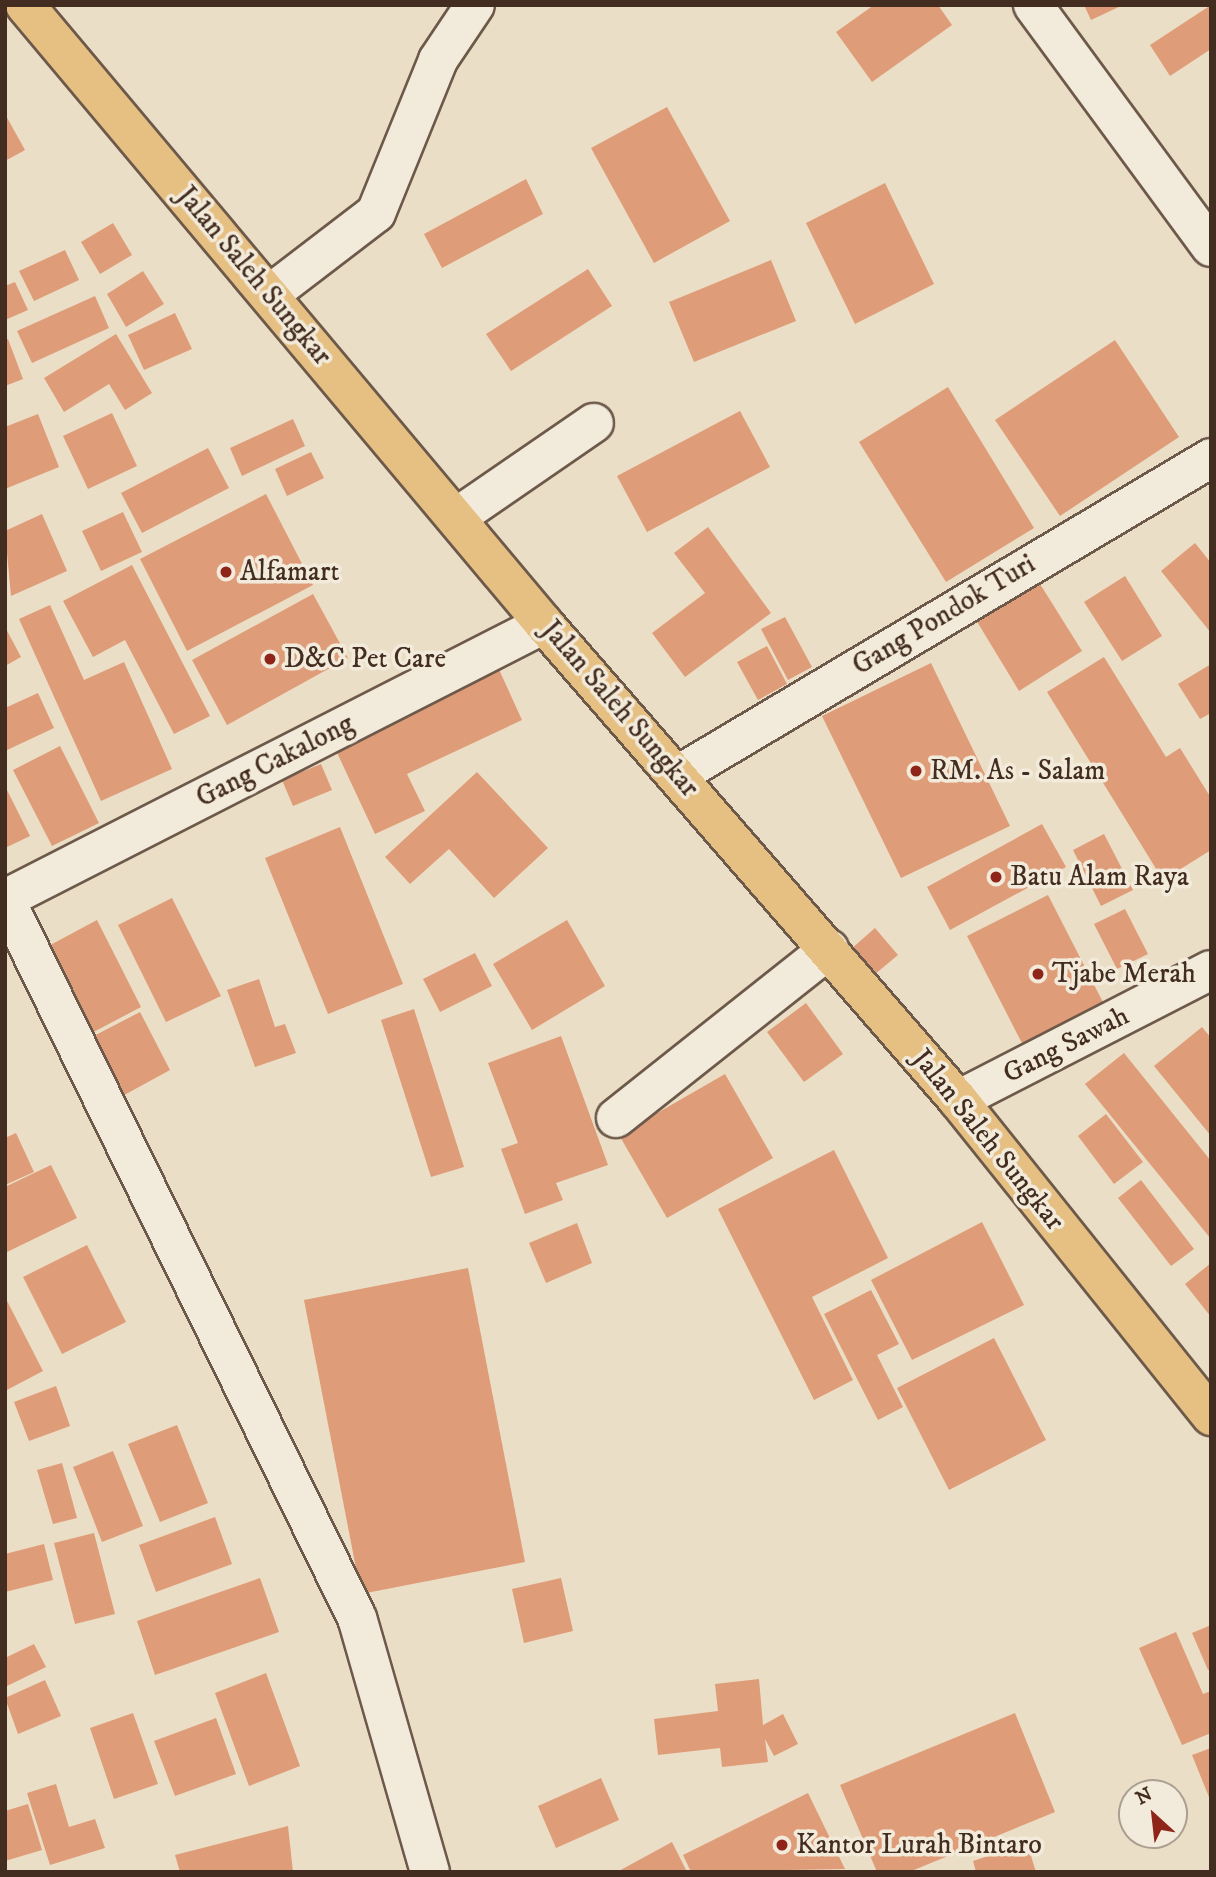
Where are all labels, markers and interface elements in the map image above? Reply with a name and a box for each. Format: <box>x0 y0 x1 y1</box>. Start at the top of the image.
street label: Jalan Saleh Sungkar <box>169 180 339 372</box>
street label: Gang Pondok Turi <box>846 547 1042 683</box>
place label: Alfamart <box>240 555 339 589</box>
marker: Alfamart <box>218 564 234 580</box>
street label: Jalan Saleh Sungkar <box>534 614 706 804</box>
place label: D&C Pet Care <box>284 642 446 676</box>
marker: D&C Pet Care <box>262 651 278 667</box>
street label: Gang Cakalong <box>191 707 359 815</box>
place label: RM. As - Salam <box>930 754 1105 788</box>
marker: RM. As - Salam <box>908 763 924 779</box>
place label: Batu Alam Raya <box>1010 860 1189 894</box>
marker: Batu Alam Raya <box>988 869 1004 885</box>
place label: Tjabe Merah <box>1052 957 1196 991</box>
marker: Tjabe Merah <box>1030 966 1046 982</box>
street label: Gang Sawah <box>997 999 1135 1091</box>
street label: Jalan Saleh Sungkar <box>905 1043 1071 1237</box>
north arrow <box>1118 1779 1188 1849</box>
text: N <box>1132 1783 1156 1810</box>
place label: Kantor Lurah Bintaro <box>796 1828 1042 1862</box>
marker: Kantor Lurah Bintaro <box>774 1837 790 1853</box>

